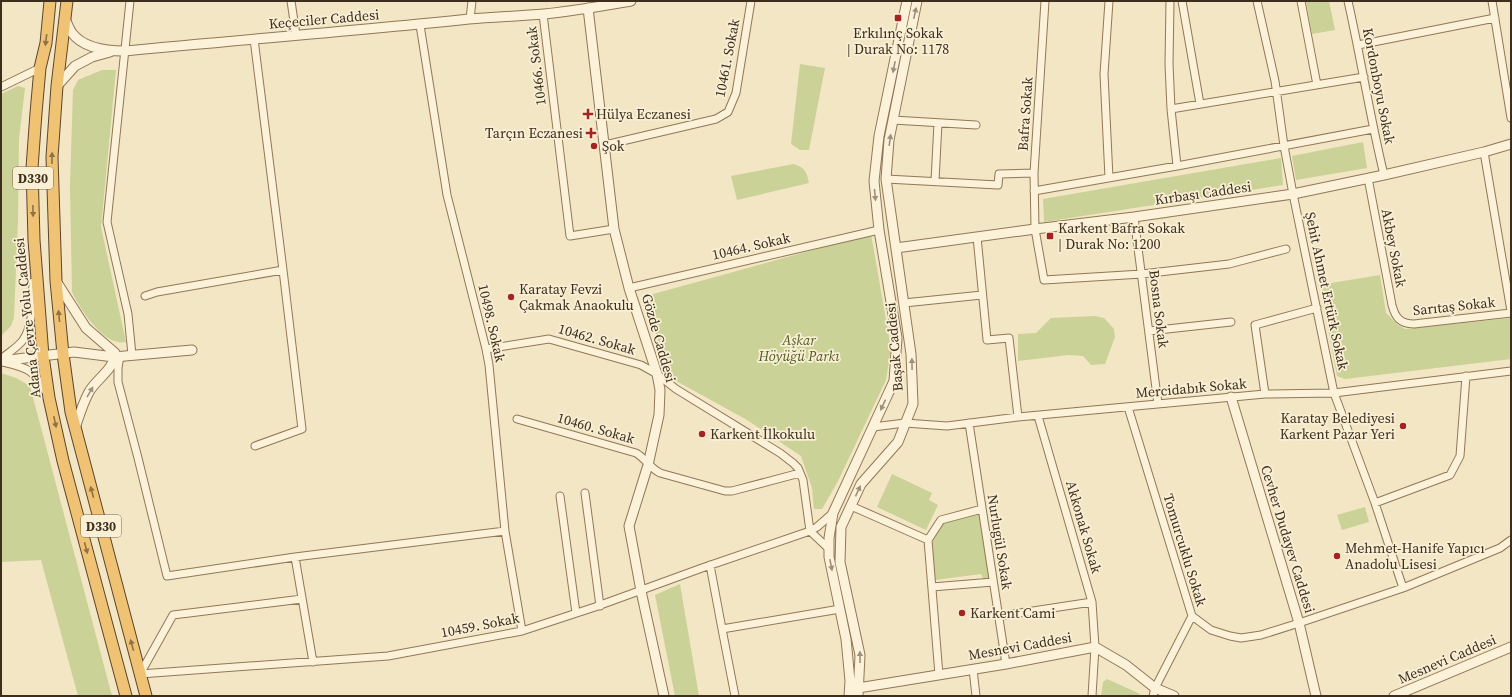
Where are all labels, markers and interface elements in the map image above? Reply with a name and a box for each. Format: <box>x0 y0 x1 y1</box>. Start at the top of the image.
street label: Keçeciler Caddesi <box>268 4 380 34</box>
one-way arrow <box>912 7 918 19</box>
marker: Erkılınç Sokak | Durak No: 1178 <box>893 13 903 23</box>
street label: 10461. Sokak <box>710 17 744 99</box>
place label: Erkılınç Sokak | Durak No: 1178 <box>847 23 949 59</box>
street label: 10466. Sokak <box>521 25 551 107</box>
street label: Kordonboyu Sokak <box>1358 26 1400 146</box>
one-way arrow <box>43 34 49 46</box>
one-way arrow <box>891 61 897 73</box>
street label: Bafra Sokak <box>1012 76 1038 152</box>
place label: Hülya Eczanesi <box>596 104 691 124</box>
marker: Hülya Eczanesi <box>583 109 593 119</box>
place label: Tarçın Eczanesi <box>485 123 583 143</box>
marker: Tarçın Eczanesi <box>586 128 596 138</box>
one-way arrow <box>887 134 893 146</box>
place label: Şok <box>602 136 625 156</box>
marker: Şok <box>589 141 599 151</box>
one-way arrow <box>49 151 55 164</box>
road number: D330 <box>13 167 53 189</box>
street label: Kırbaşı Caddesi <box>1153 176 1253 210</box>
one-way arrow <box>872 189 879 201</box>
one-way arrow <box>30 205 36 218</box>
street label: Akbey Sokak <box>1377 207 1411 289</box>
street label: Şehit Ahmet Ertürk Sokak <box>1300 210 1354 372</box>
place label: Karkent Bafra Sokak | Durak No: 1200 <box>1058 218 1185 254</box>
street label: 10464. Sokak <box>710 227 792 265</box>
marker: Karkent Bafra Sokak | Durak No: 1200 <box>1045 231 1055 241</box>
street label: Adana Çevre Yolu Caddesi <box>9 237 45 399</box>
street label: Bosna Sokak <box>1144 269 1174 350</box>
place label: Karatay Fevzi Çakmak Anaokulu <box>519 279 634 315</box>
street label: 10498. Sokak <box>473 282 511 364</box>
street label: Gözde Caddesi <box>637 291 681 385</box>
marker: Karatay Fevzi Çakmak Anaokulu <box>506 292 516 302</box>
street label: Sarıtaş Sokak <box>1412 292 1496 320</box>
street label: Başak Caddesi <box>880 302 908 392</box>
one-way arrow <box>56 310 63 322</box>
street label: 10462. Sokak <box>556 318 638 360</box>
park label: Aşkar Höyüğü Parkı <box>758 330 840 366</box>
one-way arrow <box>908 358 915 370</box>
street label: Mercidabık Sokak <box>1135 373 1248 403</box>
one-way arrow <box>86 386 93 398</box>
one-way arrow <box>880 399 886 410</box>
street label: 10460. Sokak <box>555 407 637 449</box>
place label: Karatay Belediyesi Karkent Pazar Yeri <box>1280 408 1395 444</box>
one-way arrow <box>52 416 58 428</box>
marker: Karatay Belediyesi Karkent Pazar Yeri <box>1398 421 1408 431</box>
place label: Karkent İlkokulu <box>710 424 815 444</box>
marker: Karkent İlkokulu <box>697 429 707 439</box>
street label: Cevher Dudayev Caddesi <box>1256 463 1320 615</box>
street label: Akkonak Sokak <box>1061 478 1107 576</box>
one-way arrow <box>855 485 861 497</box>
one-way arrow <box>89 486 95 498</box>
street label: Tomurcuklu Sokak <box>1158 491 1212 609</box>
street label: Nurlugül Sokak <box>983 493 1017 591</box>
road number: D330 <box>81 515 121 537</box>
place label: Mehmet-Hanife Yapıcı Anadolu Lisesi <box>1345 538 1485 574</box>
one-way arrow <box>84 542 90 555</box>
marker: Mehmet-Hanife Yapıcı Anadolu Lisesi <box>1332 551 1342 561</box>
one-way arrow <box>828 559 834 571</box>
place label: Karkent Cami <box>970 603 1055 623</box>
street label: 10459. Sokak <box>439 608 521 642</box>
marker: Karkent Cami <box>957 608 967 618</box>
street label: Mesnevi Caddesi <box>967 627 1073 665</box>
street label: Mesnevi Caddesi <box>1395 629 1499 689</box>
one-way arrow <box>129 639 135 651</box>
one-way arrow <box>856 651 863 663</box>

